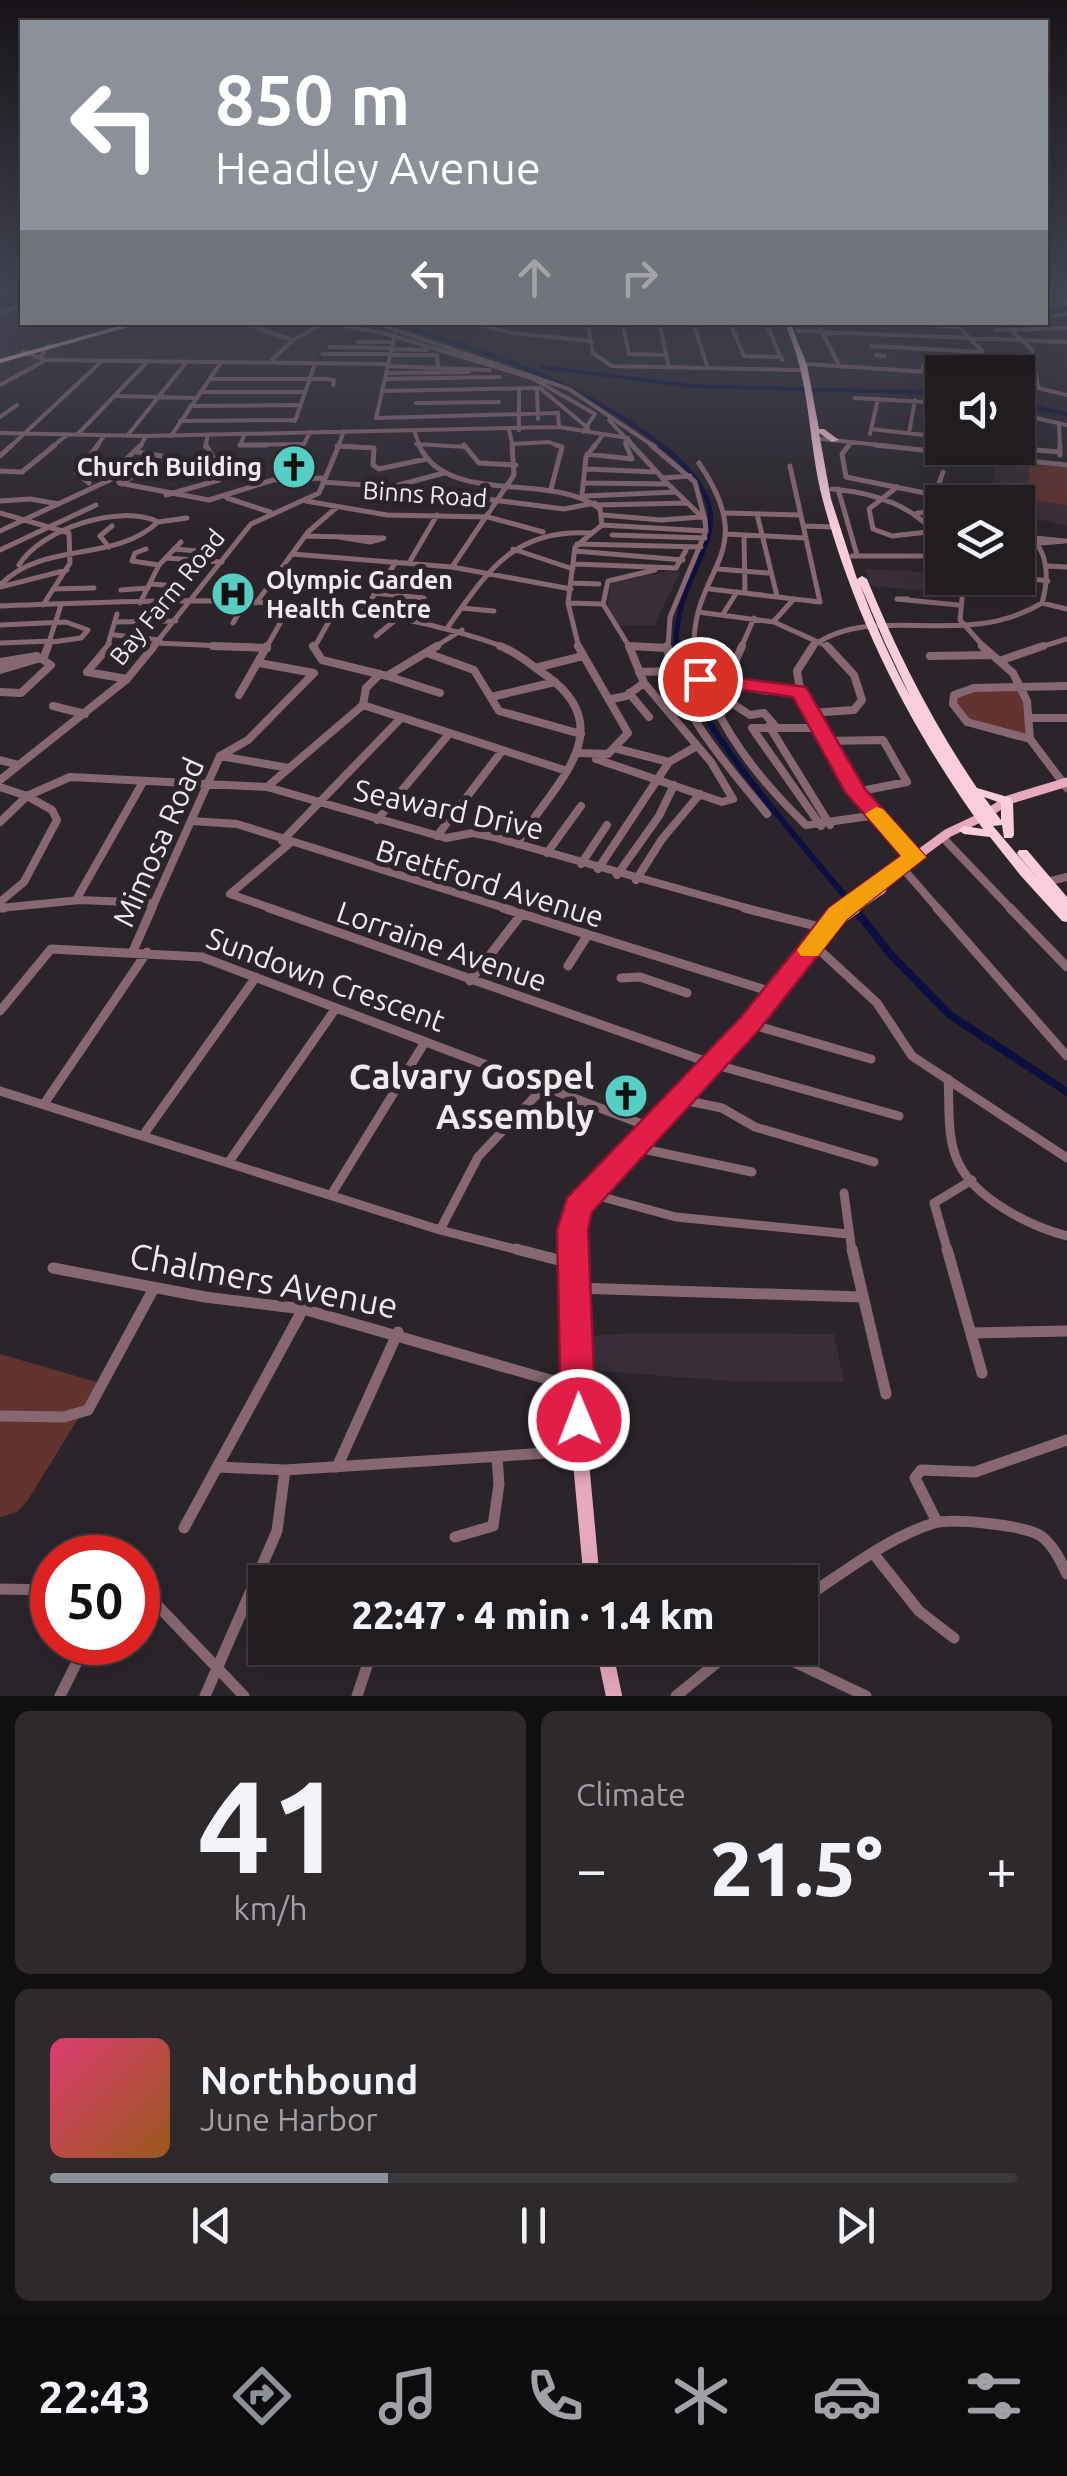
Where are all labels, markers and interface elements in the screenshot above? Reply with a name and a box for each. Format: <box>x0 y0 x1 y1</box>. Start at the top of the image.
icon: left <box>50 60 180 190</box>
text: 850 m <box>215 60 410 138</box>
text: Headley Avenue <box>215 142 541 193</box>
icon: left <box>402 250 457 305</box>
icon: ahead <box>507 250 562 305</box>
icon: right <box>612 250 667 305</box>
map controls <box>925 355 1035 595</box>
button: sound <box>925 355 1035 465</box>
church icon: Church Building <box>271 444 317 490</box>
place label: Church Building <box>77 453 262 481</box>
street label: Binns Road <box>362 476 488 512</box>
button: layers <box>925 485 1035 595</box>
street label: Bay Farm Road <box>104 524 230 670</box>
place label: Olympic Garden Health Centre <box>266 566 453 623</box>
hospital icon: Olympic Garden Health Centre <box>210 571 256 617</box>
pin <box>658 637 743 722</box>
icon: arrive <box>673 652 728 707</box>
street label: Mimosa Road <box>106 752 210 932</box>
street label: Seaward Drive <box>351 772 547 846</box>
street label: Brettford Avenue <box>372 832 608 934</box>
street label: Lorraine Avenue <box>333 894 551 998</box>
street label: Sundown Crescent <box>202 920 450 1038</box>
place label: Calvary Gospel Assembly <box>349 1056 594 1136</box>
church icon: Calvary Gospel Assembly <box>603 1073 649 1119</box>
street label: Chalmers Avenue <box>126 1234 402 1326</box>
position arrow <box>527 1368 631 1472</box>
speed limit sign: 50 <box>30 1535 160 1665</box>
text: 22:47 · 4 min · 1.4 km <box>351 1594 715 1636</box>
text: 41 <box>197 1752 344 1898</box>
text: Climate <box>576 1776 686 1812</box>
text: 21.5° <box>710 1826 883 1910</box>
text: − <box>576 1838 607 1899</box>
text: + <box>986 1838 1017 1899</box>
text: km/h <box>234 1890 307 1926</box>
text: Northbound <box>200 2059 418 2101</box>
text: June Harbor <box>200 2101 378 2137</box>
icon: previous <box>184 2198 239 2253</box>
icon: pause <box>506 2198 561 2253</box>
icon: next <box>828 2198 883 2253</box>
icon: directions <box>227 2361 297 2431</box>
icon: music <box>373 2361 443 2431</box>
icon: phone <box>520 2361 590 2431</box>
icon: climate <box>666 2361 736 2431</box>
icon: car <box>812 2361 882 2431</box>
icon: filters <box>959 2361 1029 2431</box>
text: 22:43 <box>38 2371 151 2422</box>

